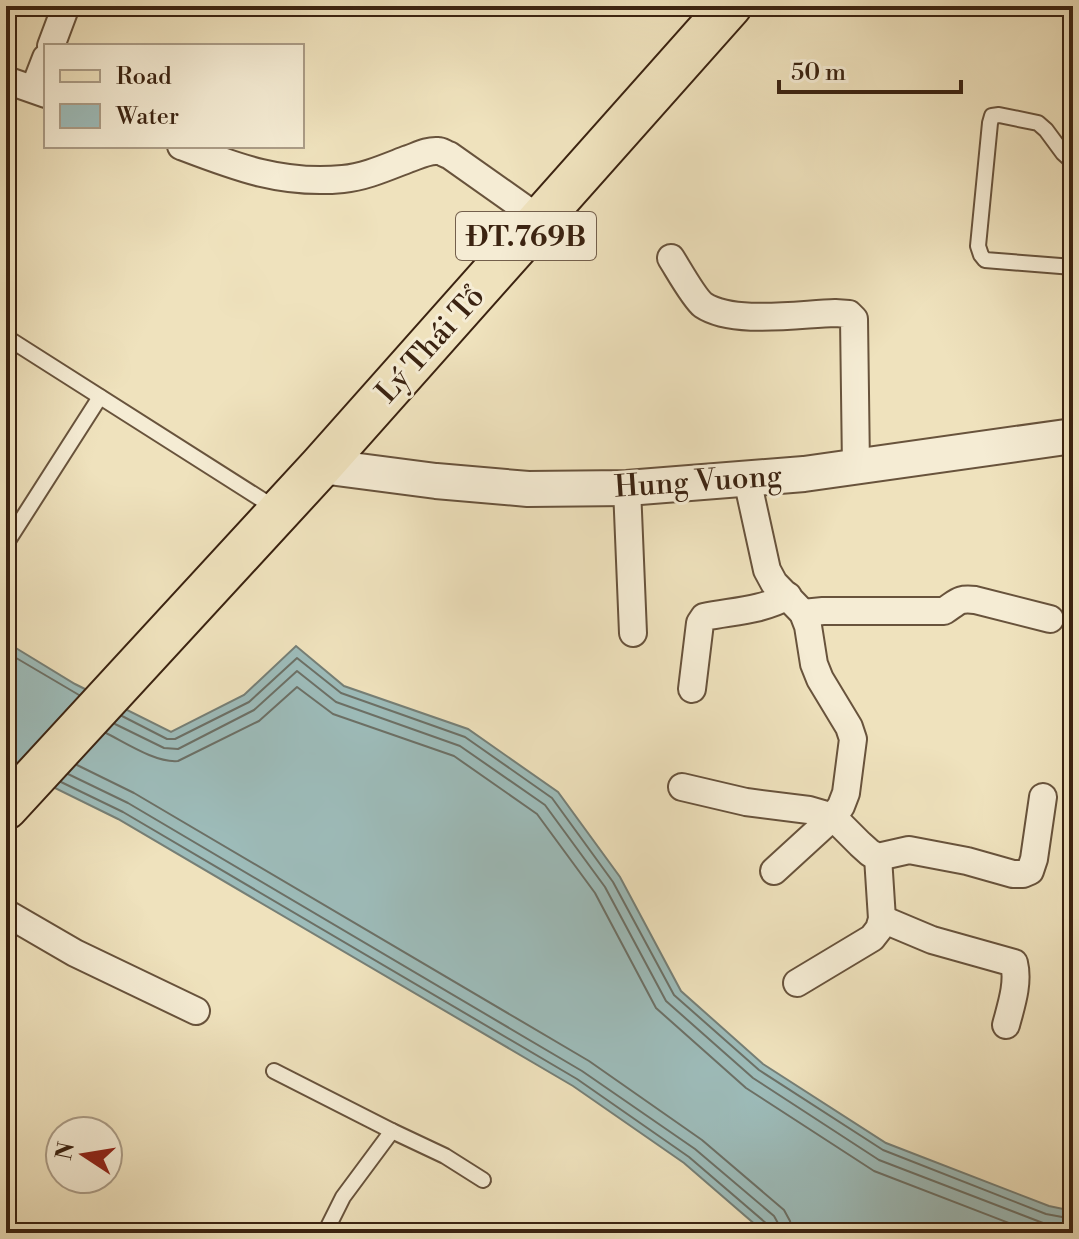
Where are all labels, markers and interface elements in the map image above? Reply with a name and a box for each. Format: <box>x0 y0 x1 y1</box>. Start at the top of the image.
legend <box>44 44 304 148</box>
scale bar <box>779 44 961 94</box>
text: 50 m <box>791 58 846 88</box>
text: Road <box>116 62 172 92</box>
text: Water <box>115 102 179 132</box>
road number: ĐT.769B <box>456 212 596 260</box>
street label: Lý Thái Tổ <box>368 278 493 411</box>
street label: Hung Vuong <box>613 457 784 507</box>
north arrow <box>44 1115 124 1195</box>
text: N <box>51 1139 81 1162</box>

